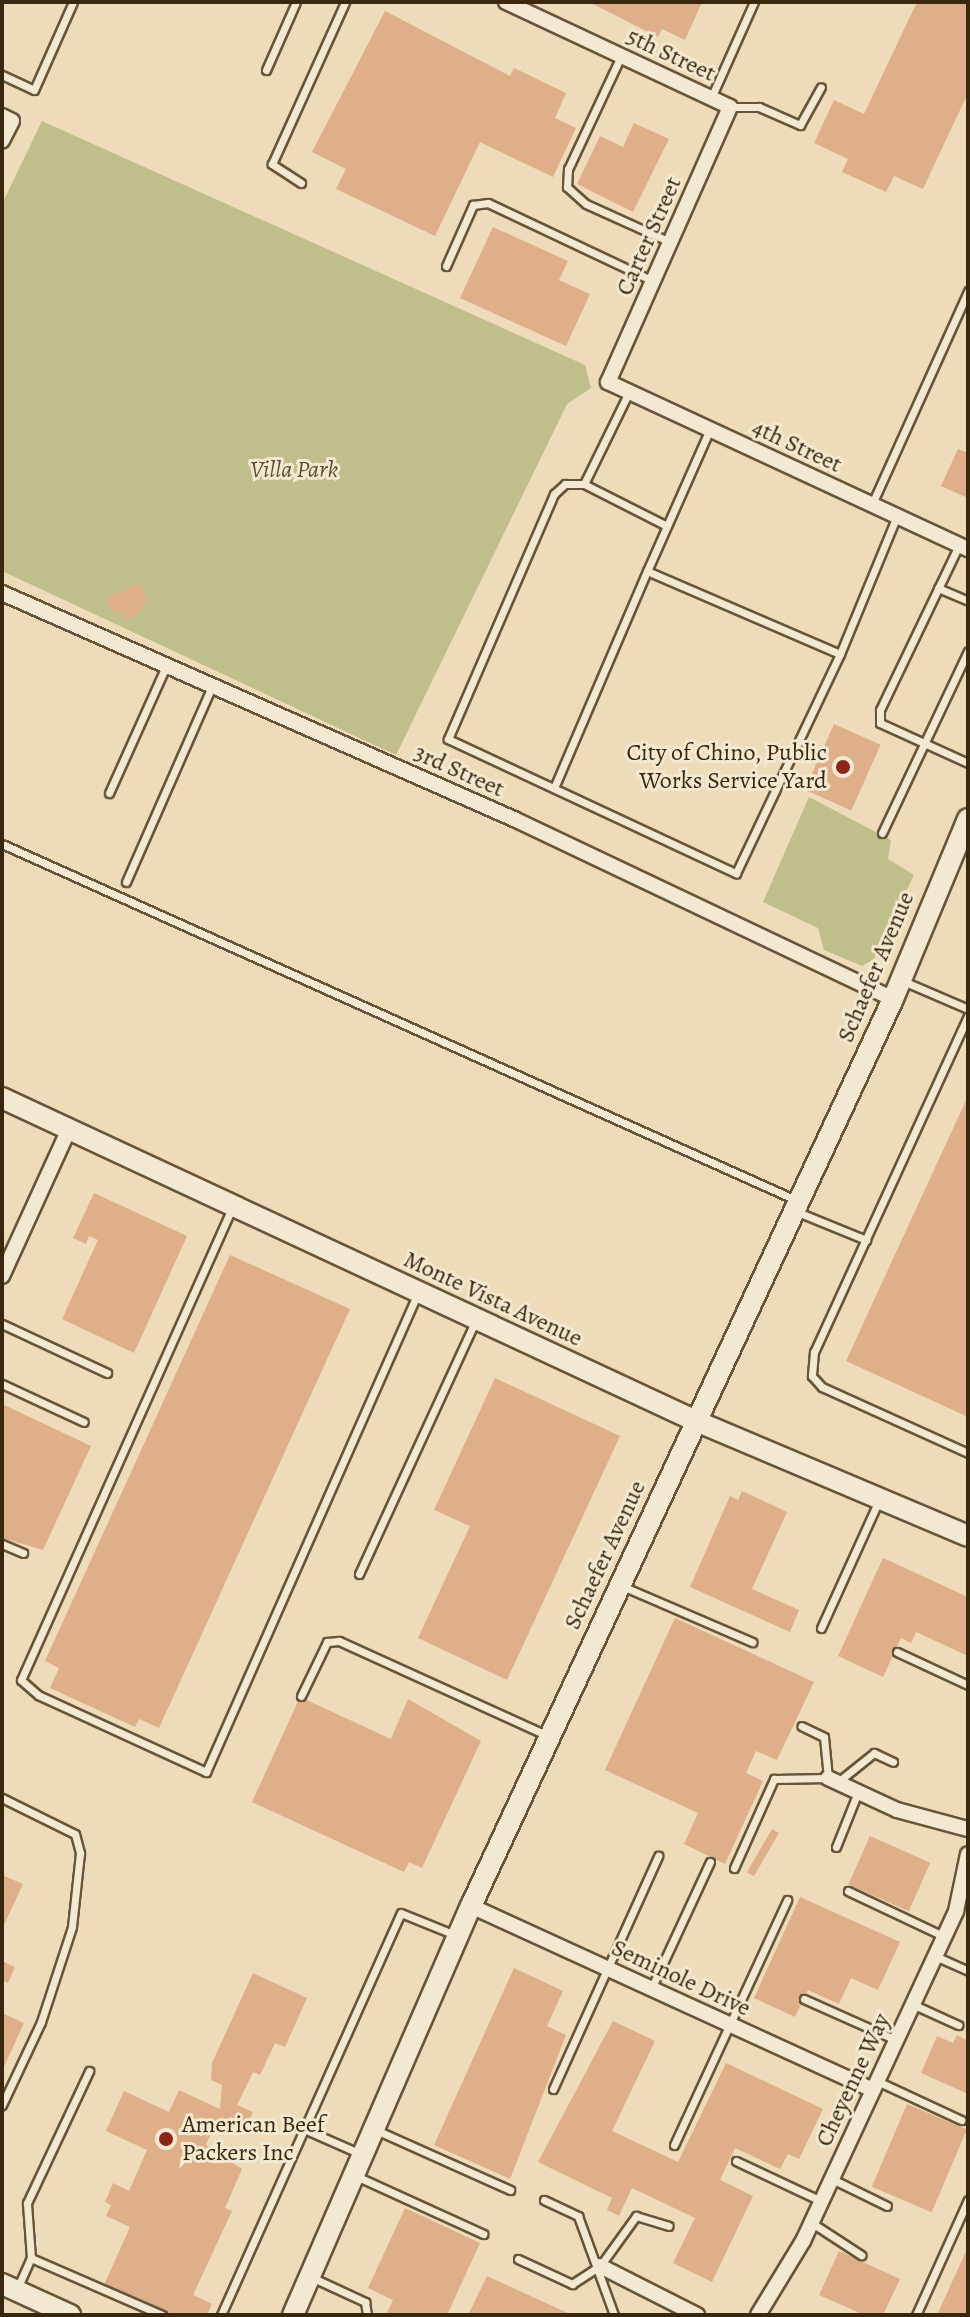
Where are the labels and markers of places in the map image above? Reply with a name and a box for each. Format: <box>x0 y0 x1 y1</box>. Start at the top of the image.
place label: City of Chino, Public Works Service Yard <box>626 739 827 795</box>
marker: City of Chino, Public Works Service Yard <box>834 758 852 776</box>
place label: American Beef Packers Inc <box>182 2111 325 2167</box>
marker: American Beef Packers Inc <box>157 2130 175 2148</box>

